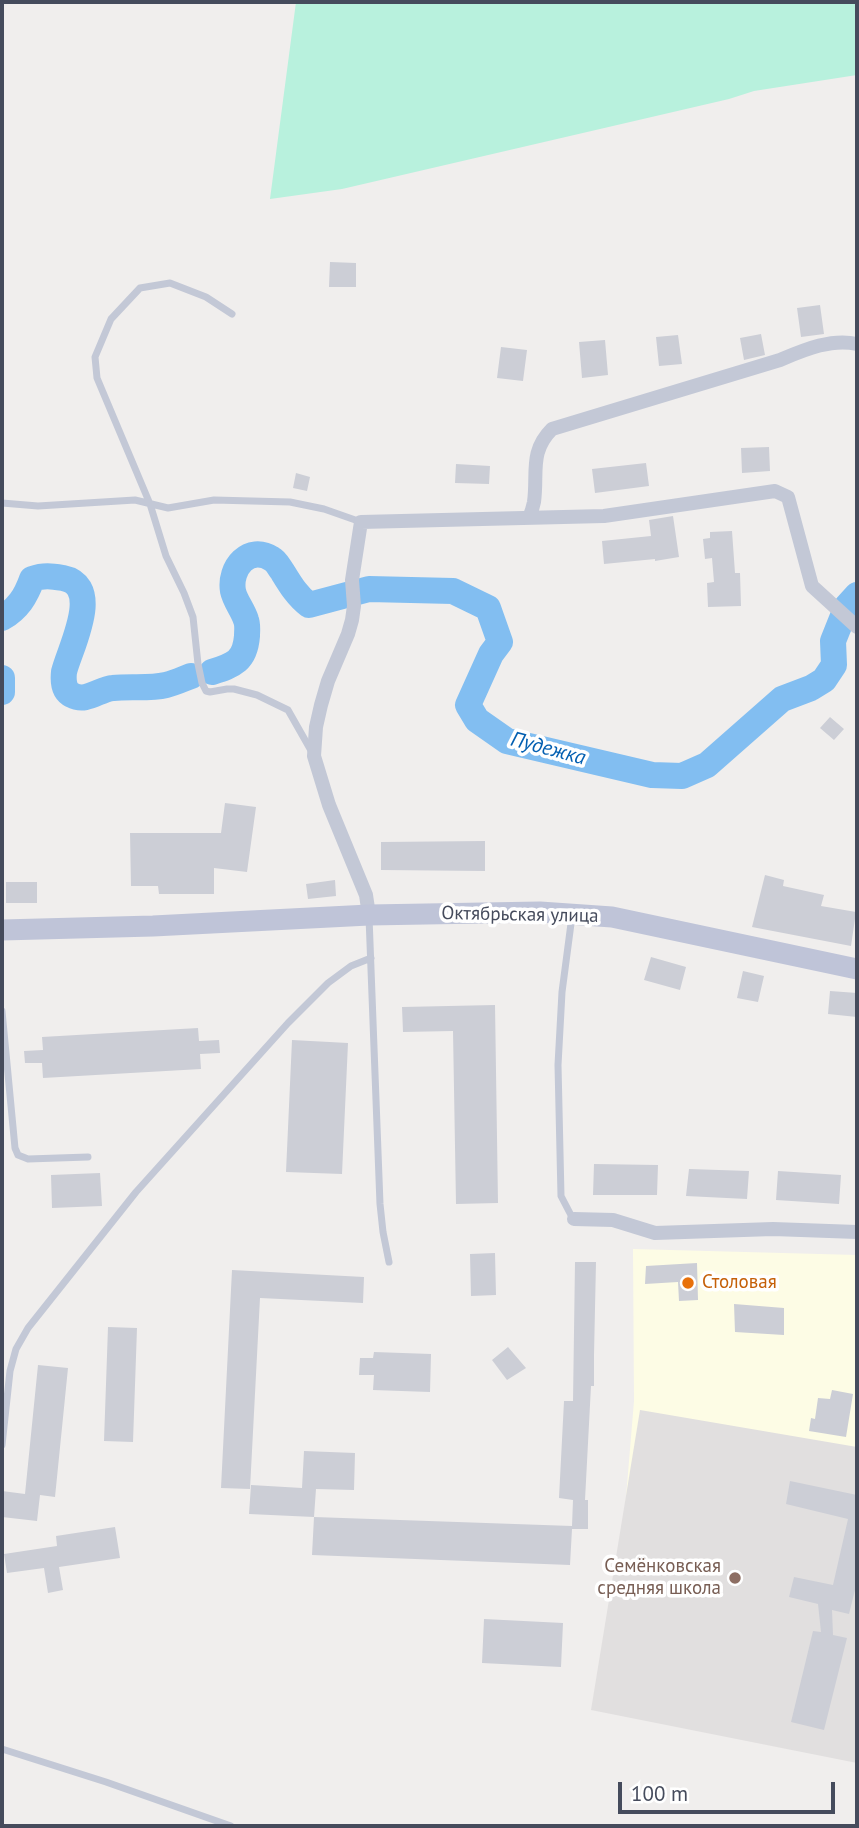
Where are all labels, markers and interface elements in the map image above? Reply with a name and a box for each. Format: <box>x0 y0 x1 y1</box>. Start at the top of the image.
water label: Пудежка <box>508 727 588 771</box>
street label: Октябрьская улица <box>441 902 599 928</box>
place label: Столовая <box>702 1272 777 1294</box>
marker: Столовая <box>680 1275 696 1291</box>
place label: Семёнковская средняя школа <box>597 1556 721 1600</box>
marker: Семёнковская средняя школа <box>727 1570 743 1586</box>
scale bar <box>621 1769 838 1813</box>
text: 100 m <box>631 1780 688 1807</box>

